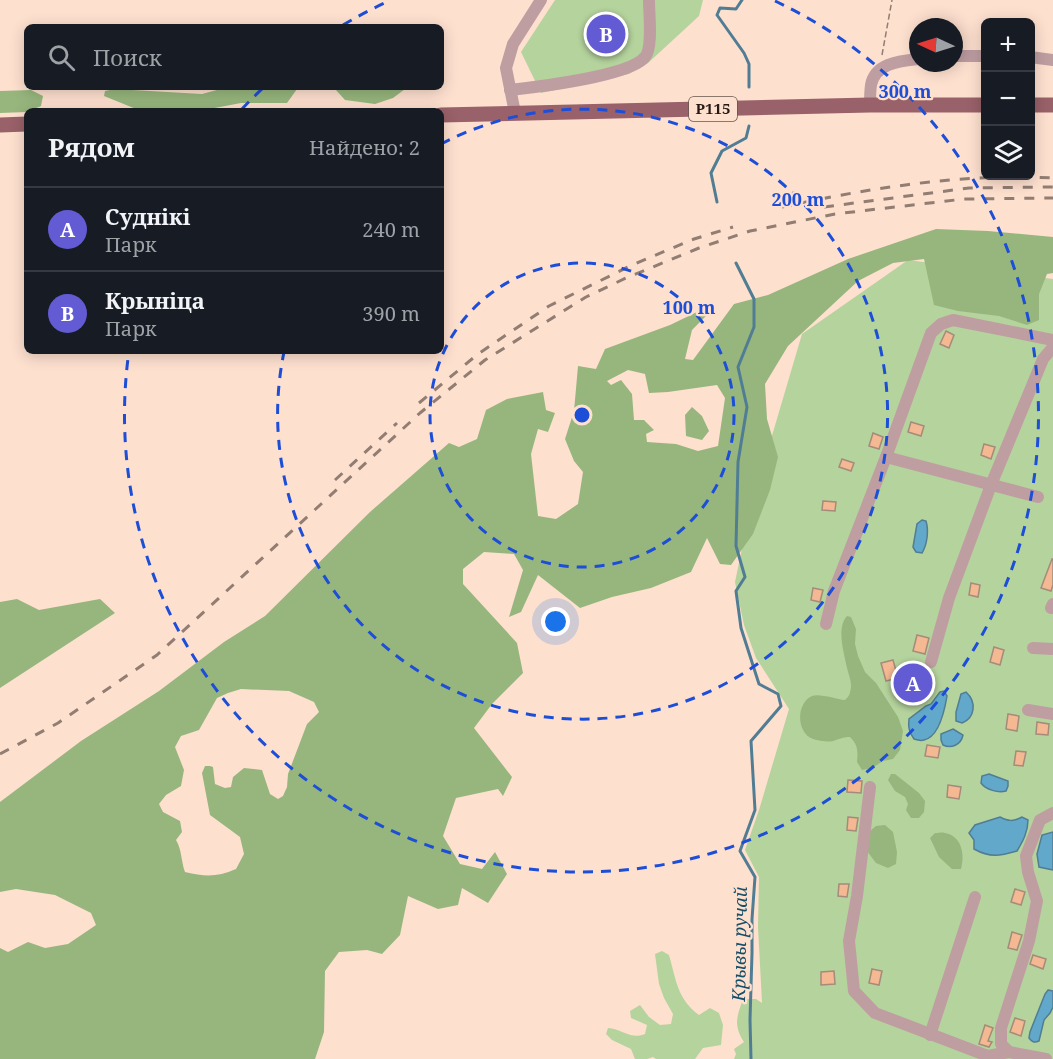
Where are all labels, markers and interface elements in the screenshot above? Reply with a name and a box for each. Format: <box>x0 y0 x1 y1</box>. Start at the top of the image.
pin: B <box>586 12 626 57</box>
north arrow <box>909 18 963 72</box>
map controls <box>981 18 1035 180</box>
button: + <box>981 18 1035 72</box>
search box <box>24 24 444 90</box>
icon: search <box>45 41 78 74</box>
text: Поиск <box>93 42 162 72</box>
button: − <box>981 72 1035 126</box>
text: 300 m <box>879 79 932 103</box>
road number: Р115 <box>689 97 737 121</box>
button: layers <box>981 126 1035 180</box>
text: Рядом <box>48 129 135 165</box>
text: Найдено: 2 <box>309 134 420 161</box>
text: 200 m <box>772 187 825 211</box>
text: Суднікі <box>105 201 191 231</box>
text: A <box>60 216 75 243</box>
text: 240 m <box>362 216 420 243</box>
text: Парк <box>105 231 157 258</box>
text: Крыніца <box>105 285 205 315</box>
text: 100 m <box>663 295 716 319</box>
text: B <box>61 300 74 327</box>
text: 390 m <box>362 300 420 327</box>
text: Парк <box>105 315 157 342</box>
centre of rings <box>572 405 592 425</box>
your location <box>541 607 570 636</box>
pin: A <box>894 660 932 706</box>
water label: Крывы ручай <box>726 886 752 1003</box>

